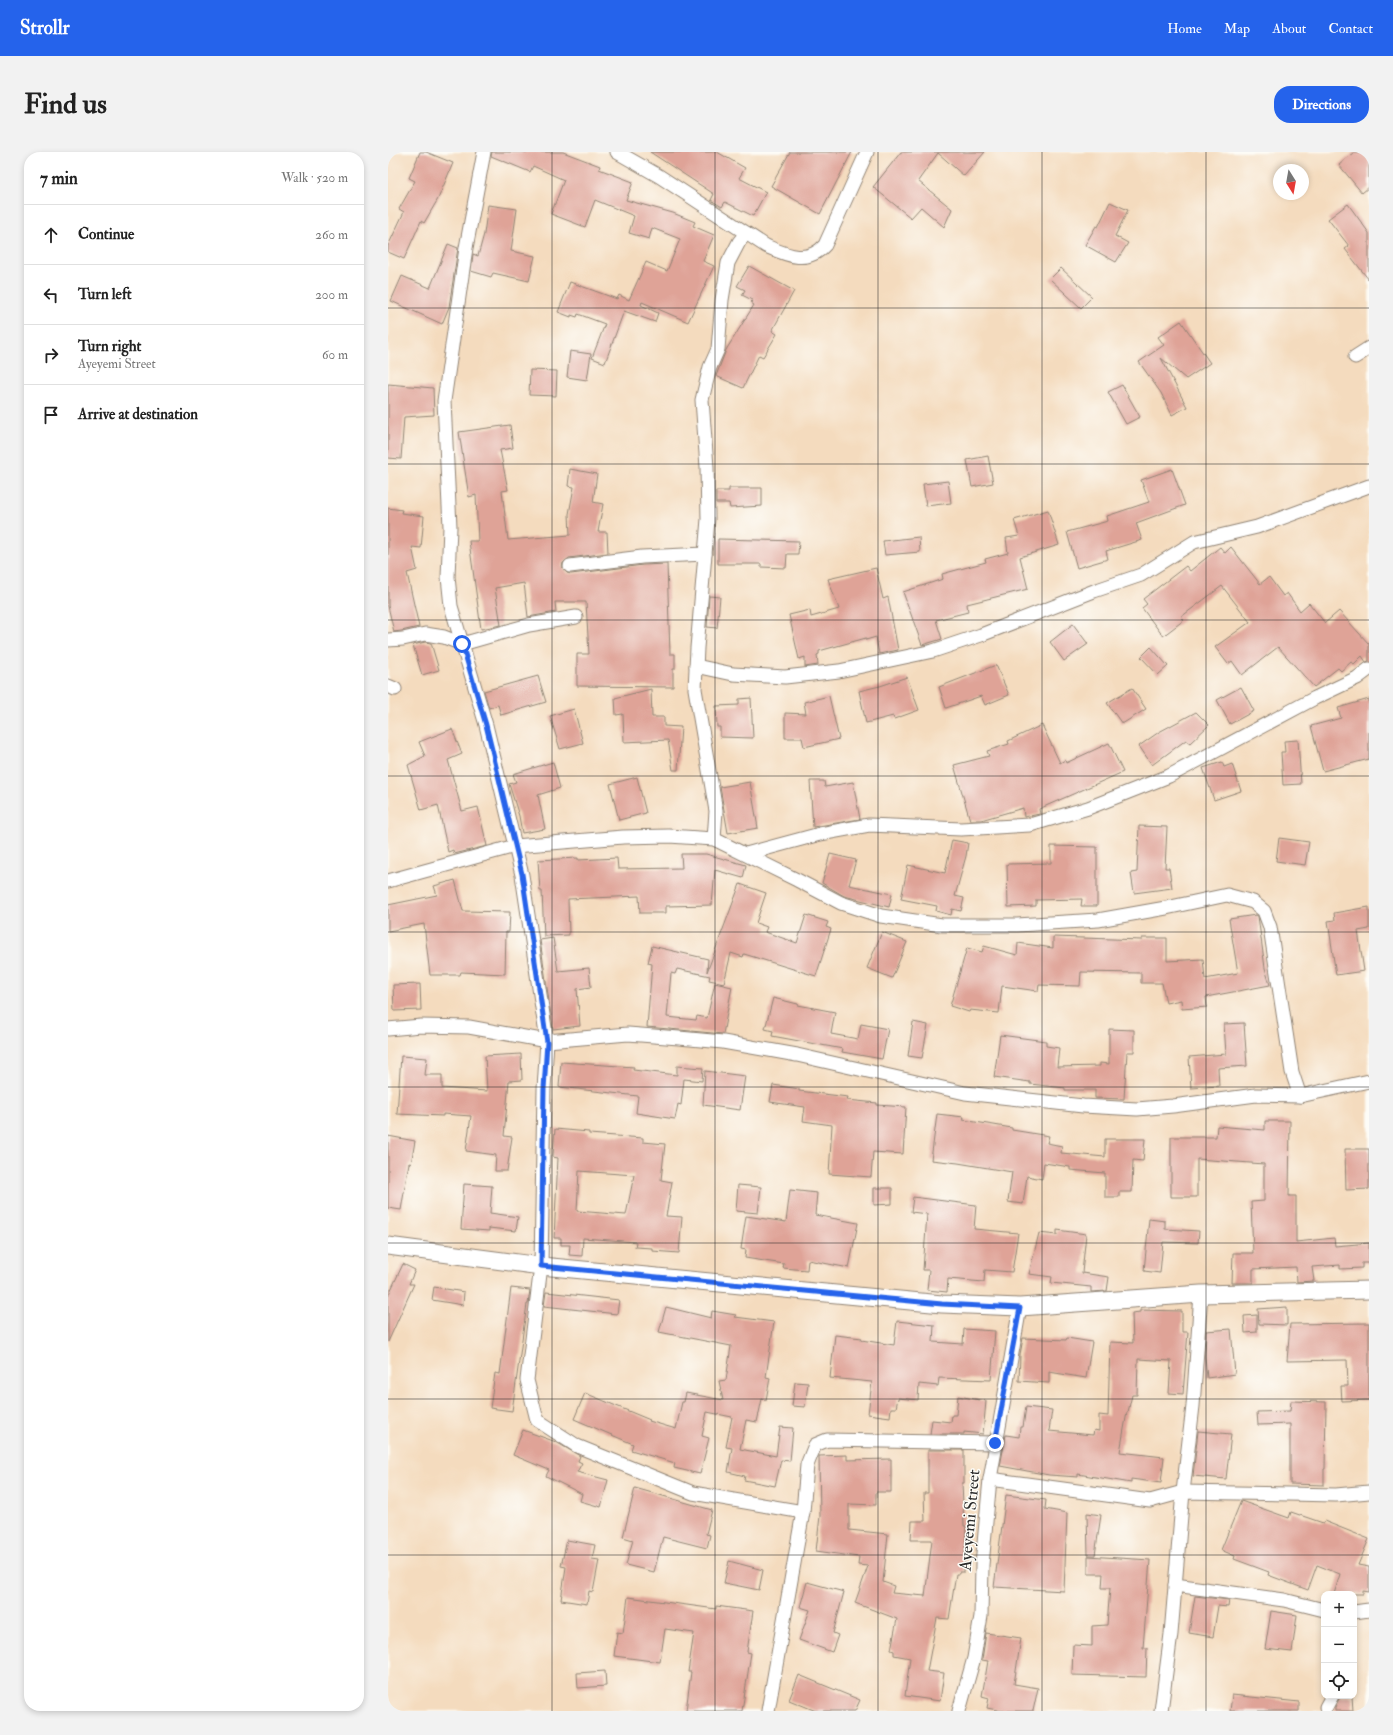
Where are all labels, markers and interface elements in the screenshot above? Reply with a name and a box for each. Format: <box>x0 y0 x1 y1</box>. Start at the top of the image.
text: Strollr <box>20 16 70 40</box>
text: Home <box>1167 20 1202 37</box>
text: Map <box>1224 20 1250 37</box>
text: About <box>1272 20 1306 37</box>
text: Contact <box>1328 20 1373 37</box>
button: Directions <box>1274 86 1369 123</box>
text: Find us <box>24 87 107 122</box>
north arrow <box>1273 164 1309 200</box>
text: 7 min <box>40 168 78 189</box>
text: Walk · 520 m <box>281 170 348 186</box>
icon: ahead <box>40 224 62 246</box>
text: Continue <box>78 225 134 244</box>
text: 260 m <box>315 227 348 243</box>
icon: left <box>40 284 62 306</box>
text: Turn left <box>78 285 132 304</box>
text: 200 m <box>315 287 348 303</box>
text: Turn right <box>78 337 141 356</box>
icon: right <box>40 344 62 366</box>
text: 60 m <box>322 347 348 363</box>
text: Ayeyemi Street <box>78 356 156 372</box>
icon: arrive <box>40 404 62 426</box>
text: Arrive at destination <box>78 405 198 424</box>
route start <box>453 635 471 653</box>
route end <box>986 1434 1004 1452</box>
street label: Ayeyemi Street <box>955 1468 985 1573</box>
map controls <box>1321 1591 1357 1699</box>
button: + <box>1321 1591 1357 1627</box>
button: − <box>1321 1627 1357 1663</box>
button: locate <box>1321 1663 1357 1699</box>

